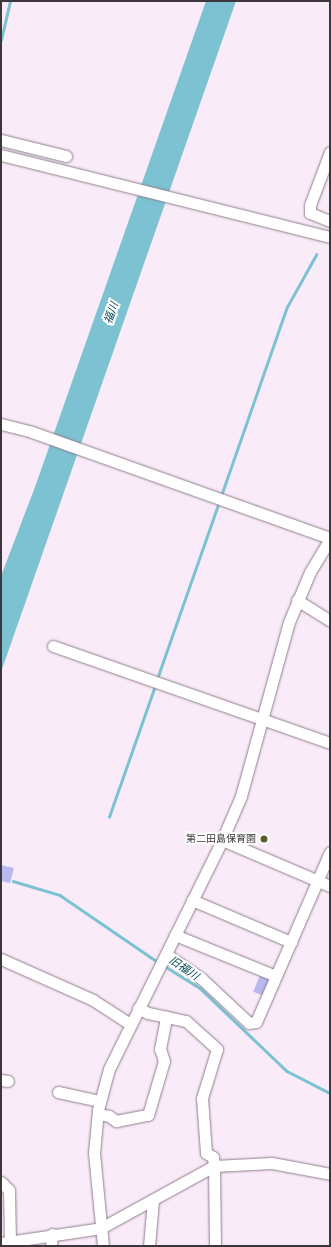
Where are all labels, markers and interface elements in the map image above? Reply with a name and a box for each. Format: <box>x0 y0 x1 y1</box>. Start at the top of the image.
water label: 福川 <box>101 300 121 326</box>
place label: 第二田島保育園 <box>186 833 256 845</box>
marker: 第二田島保育園 <box>259 834 269 844</box>
water label: 旧福川 <box>167 953 201 983</box>

